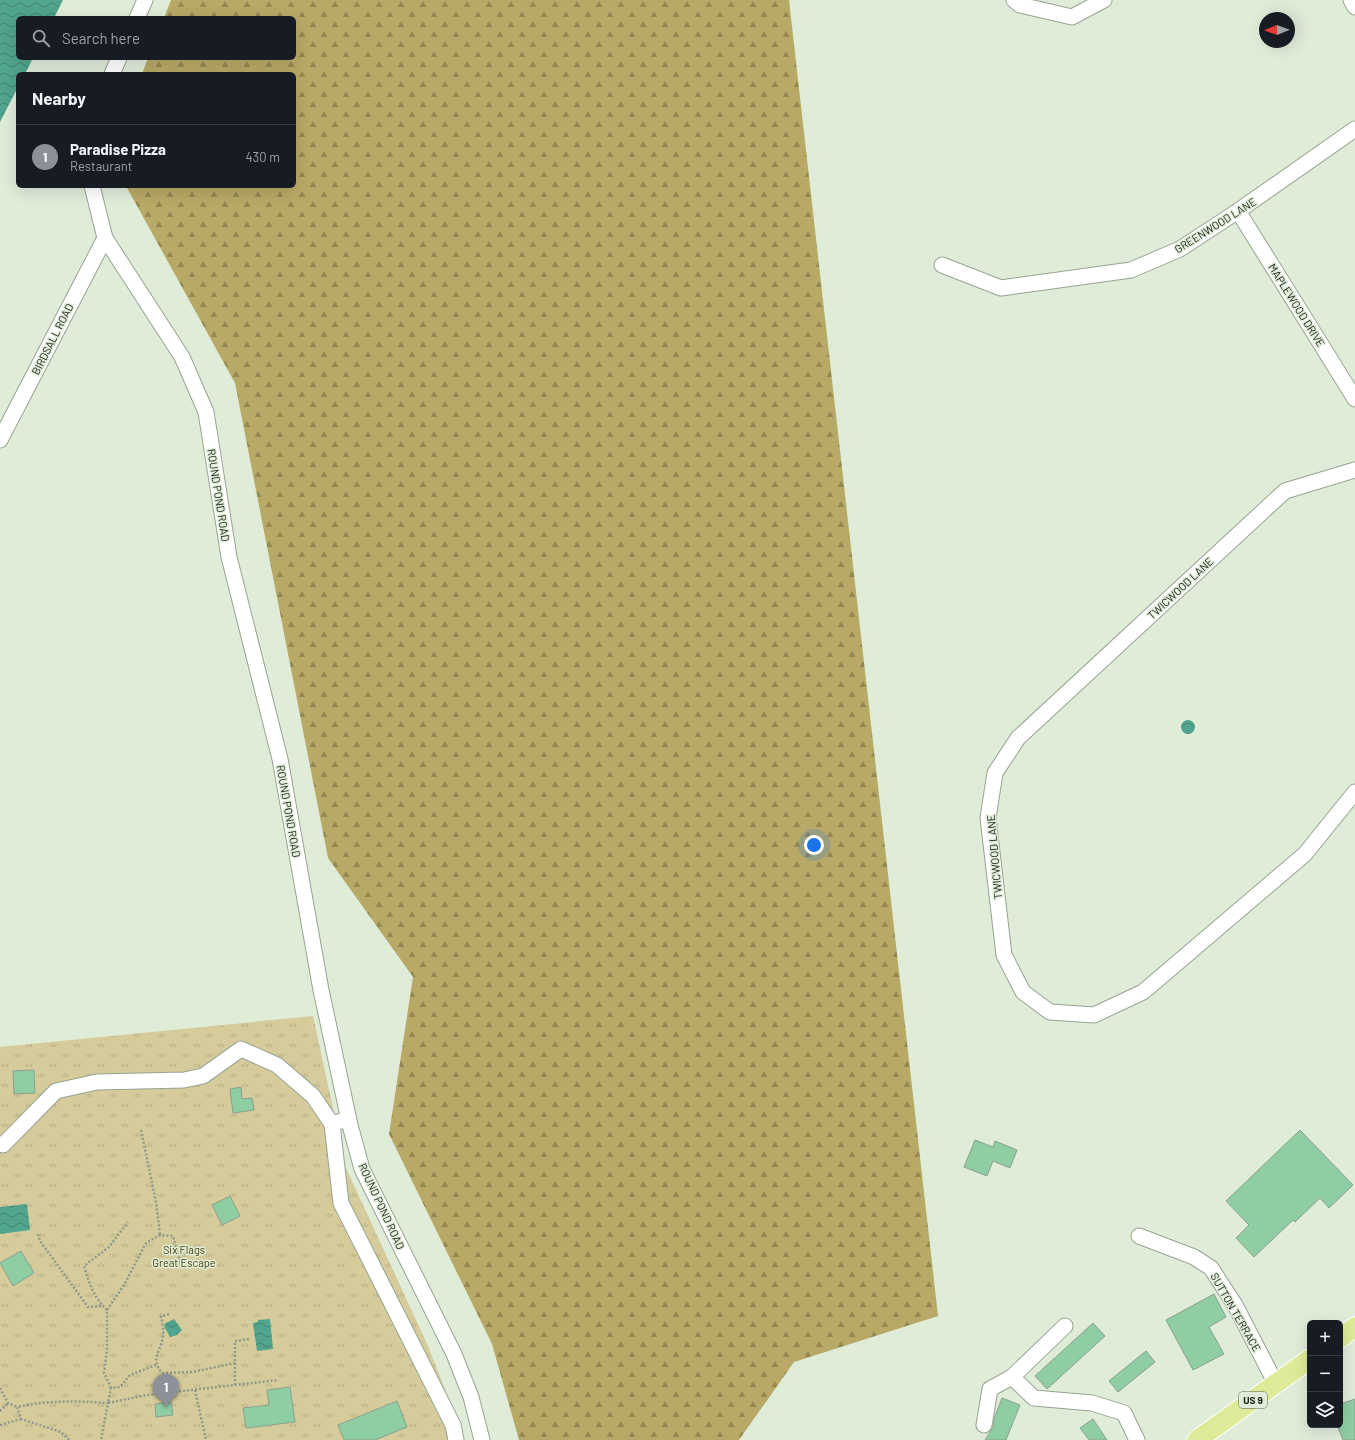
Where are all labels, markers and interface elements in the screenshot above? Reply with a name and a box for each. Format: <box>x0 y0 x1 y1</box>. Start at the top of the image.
north arrow <box>1259 12 1295 48</box>
search box <box>16 16 296 60</box>
icon: search <box>30 27 52 49</box>
text: Search here <box>62 29 140 47</box>
text: Nearby <box>32 88 86 108</box>
text: Paradise Pizza <box>70 140 166 158</box>
text: 1 <box>43 149 47 165</box>
text: 430 m <box>245 149 280 165</box>
text: Restaurant <box>70 158 132 174</box>
street label: GREENWOOD LANE <box>1172 194 1258 255</box>
street label: MAPLEWOOD DRIVE <box>1266 261 1328 349</box>
street label: BIRDSALL ROAD <box>28 301 76 377</box>
street label: ROUND POND ROAD <box>205 448 233 542</box>
street label: TWICWOOD LANE <box>1145 554 1216 622</box>
street label: ROUND POND ROAD <box>274 764 304 858</box>
street label: TWICWOOD LANE <box>984 814 1004 900</box>
your location <box>804 835 824 855</box>
street label: ROUND POND ROAD <box>356 1161 408 1251</box>
park label: Six Flags Great Escape <box>152 1243 216 1269</box>
street label: SUTTON TERRACE <box>1208 1270 1264 1354</box>
map controls <box>1307 1320 1343 1428</box>
button: + <box>1307 1320 1343 1356</box>
button: − <box>1307 1356 1343 1392</box>
pin: 1 <box>153 1374 179 1407</box>
road number: US 9 <box>1239 1392 1267 1408</box>
button: layers <box>1307 1392 1343 1428</box>

